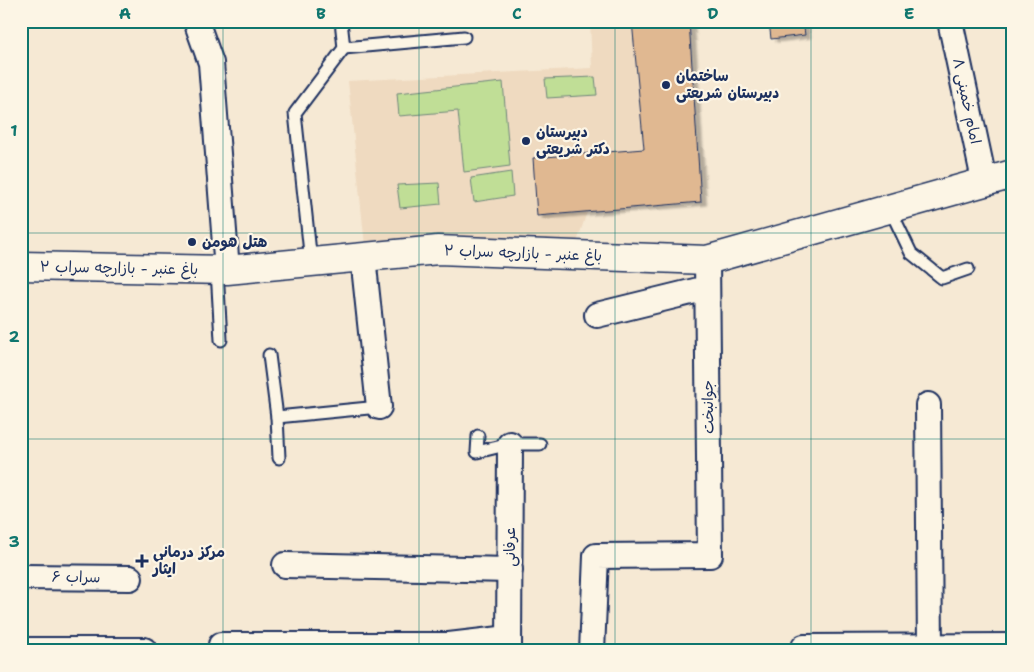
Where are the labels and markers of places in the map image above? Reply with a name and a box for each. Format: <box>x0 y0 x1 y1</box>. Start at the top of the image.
place label: ساختمان دبیرستان شریعتی <box>676 66 779 103</box>
marker: ساختمان دبیرستان شریعتی <box>660 79 672 91</box>
place label: دبیرستان دکتر شریعتی <box>536 122 610 159</box>
marker: دبیرستان دکتر شریعتی <box>520 135 532 147</box>
place label: هتل هومن <box>202 232 268 252</box>
marker: هتل هومن <box>186 236 198 248</box>
place label: مرکز درمانی ایثار <box>151 542 225 579</box>
marker: مرکز درمانی ایثار <box>135 554 149 568</box>

